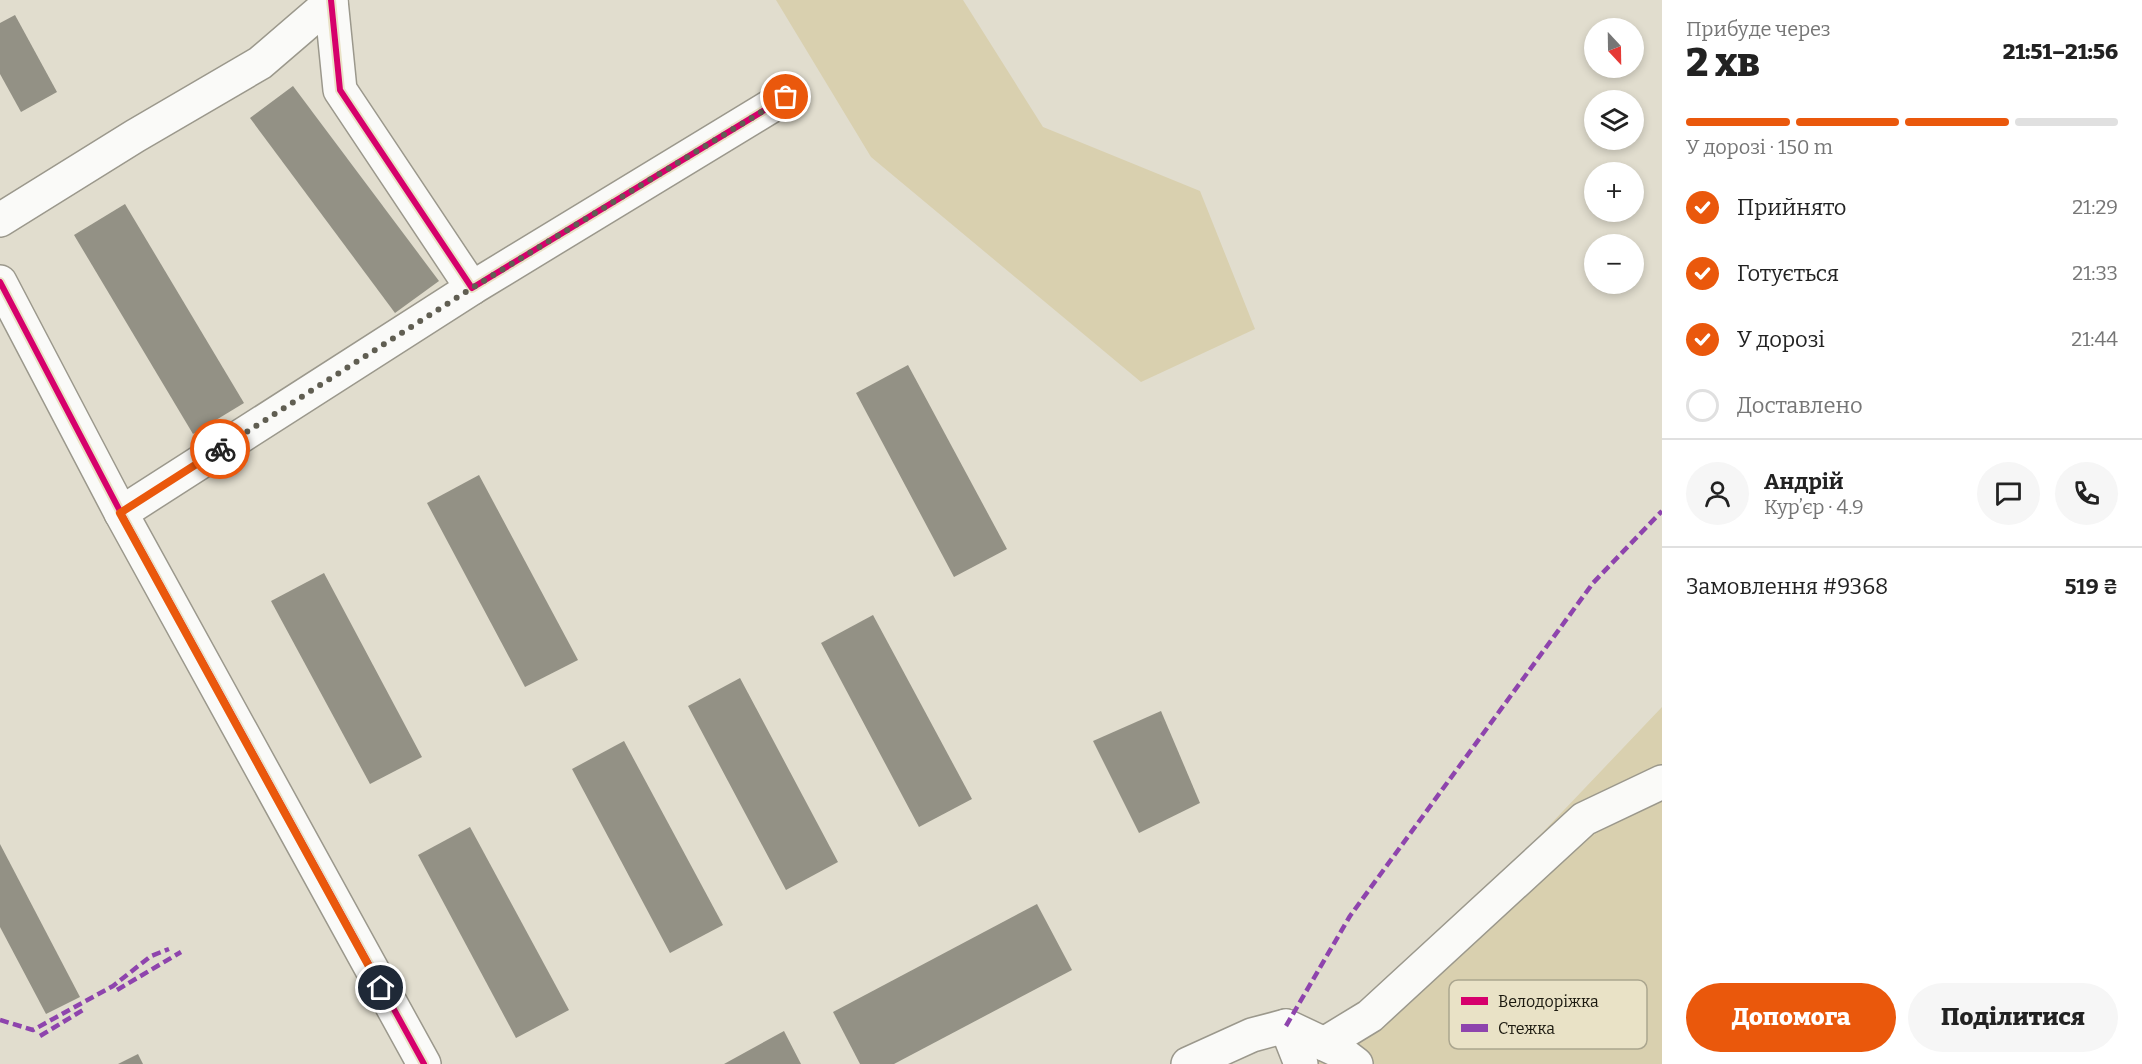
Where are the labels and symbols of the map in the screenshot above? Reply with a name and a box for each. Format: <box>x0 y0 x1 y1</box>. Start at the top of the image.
north arrow <box>1584 18 1644 78</box>
pin <box>760 71 811 122</box>
courier <box>190 419 250 479</box>
pin <box>355 962 406 1013</box>
legend <box>1449 980 1647 1049</box>
text: Велодоріжка <box>1498 992 1599 1011</box>
text: Стежка <box>1498 1019 1555 1038</box>

